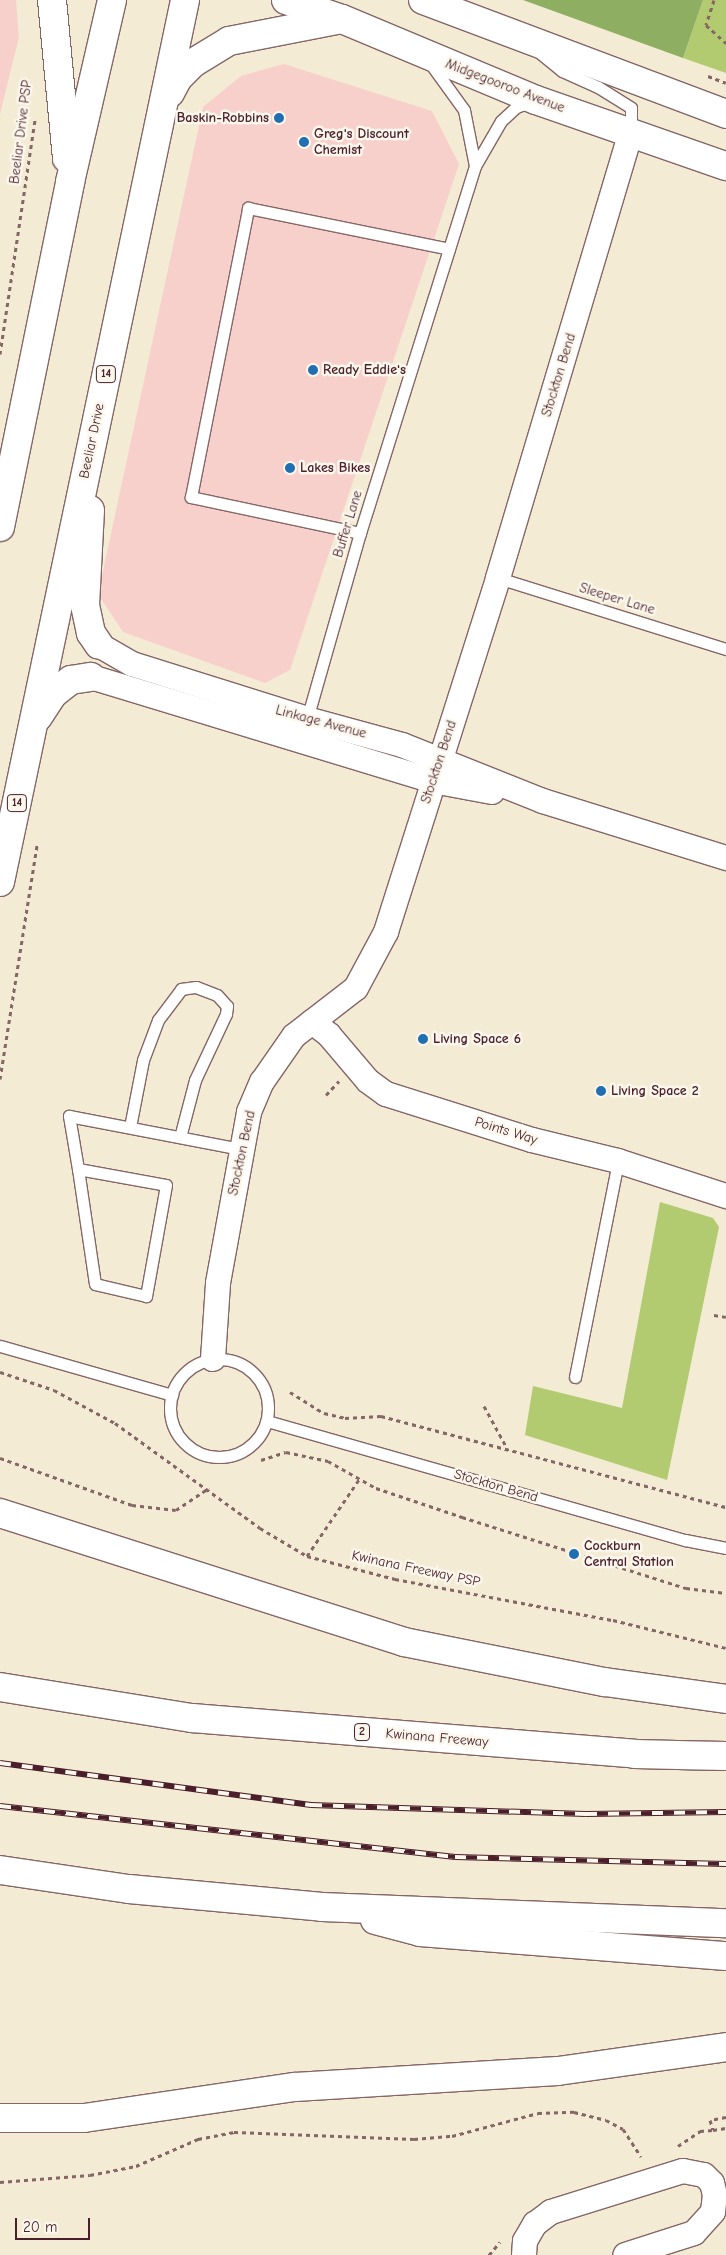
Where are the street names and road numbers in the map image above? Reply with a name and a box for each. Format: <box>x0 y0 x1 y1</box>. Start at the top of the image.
street label: Midgegooroo Avenue <box>443 56 567 116</box>
street label: Beeliar Drive PSP <box>6 79 36 185</box>
street label: Stockton Bend <box>538 331 580 419</box>
road number: 14 <box>95 364 117 384</box>
street label: Beeliar Drive <box>76 402 108 480</box>
street label: Buffer Lane <box>330 488 366 560</box>
street label: Sleeper Lane <box>577 580 657 618</box>
street label: Linkage Avenue <box>274 702 368 742</box>
street label: Stockton Bend <box>418 718 460 806</box>
road number: 14 <box>6 794 28 812</box>
street label: Stockton Bend <box>225 1109 259 1197</box>
street label: Points Way <box>473 1114 539 1148</box>
street label: Stockton Bend <box>452 1466 540 1506</box>
street label: Kwinana Freeway PSP <box>350 1547 482 1591</box>
road number: 2 <box>353 1722 371 1741</box>
street label: Kwinana Freeway <box>385 1725 489 1751</box>

